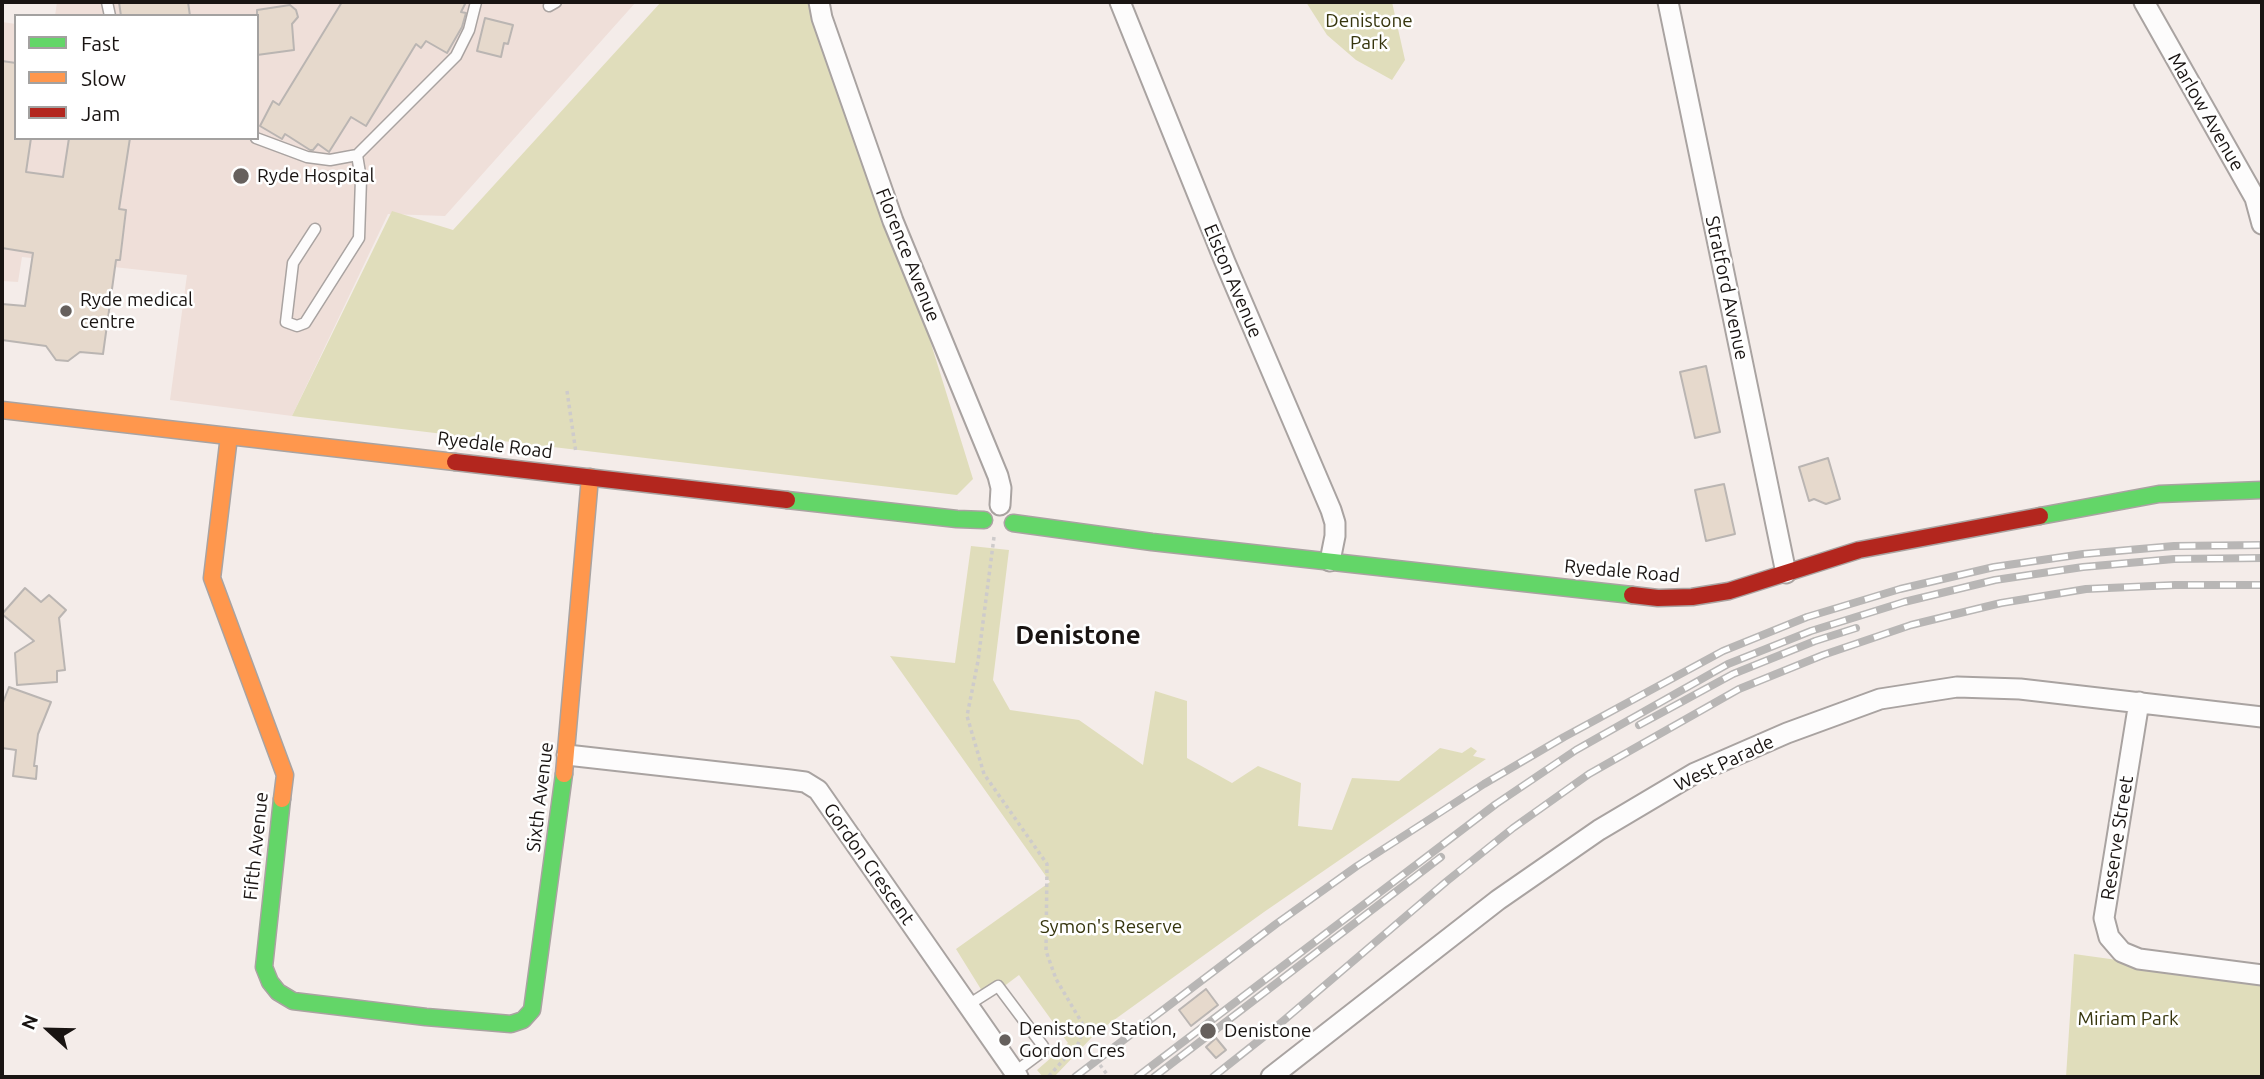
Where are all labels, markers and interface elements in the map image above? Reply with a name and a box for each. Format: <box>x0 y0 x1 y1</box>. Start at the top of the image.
park label: Denistone Park <box>1325 10 1413 54</box>
legend <box>14 14 259 140</box>
text: Fast <box>81 31 119 55</box>
street label: Marlow Avenue <box>2163 49 2249 175</box>
text: Slow <box>81 66 126 90</box>
text: Jam <box>81 101 120 125</box>
place label: Ryde Hospital <box>257 165 374 187</box>
marker: Ryde Hospital <box>231 166 251 186</box>
street label: Florence Avenue <box>871 185 945 325</box>
street label: Stratford Avenue <box>1701 214 1753 362</box>
street label: Elston Avenue <box>1199 221 1267 341</box>
place label: Ryde medical centre <box>80 289 193 333</box>
marker: Ryde medical centre <box>58 303 74 319</box>
street label: Ryedale Road <box>436 427 554 463</box>
street label: Ryedale Road <box>1563 555 1681 587</box>
district label: Denistone <box>1015 619 1141 651</box>
street label: West Parade <box>1671 730 1777 796</box>
street label: Sixth Avenue <box>522 741 558 853</box>
street label: Reserve Street <box>2096 774 2138 902</box>
street label: Fifth Avenue <box>239 791 273 901</box>
street label: Gordon Crescent <box>819 799 919 929</box>
park label: Symon's Reserve <box>1040 916 1182 938</box>
north arrow <box>14 995 84 1065</box>
park label: Miriam Park <box>2077 1008 2179 1030</box>
text: N <box>17 1011 42 1033</box>
place label: Denistone Station, Gordon Cres <box>1019 1018 1177 1062</box>
place label: Denistone <box>1224 1020 1311 1042</box>
marker: Denistone <box>1198 1021 1218 1041</box>
marker: Denistone Station, Gordon Cres <box>997 1032 1013 1048</box>

